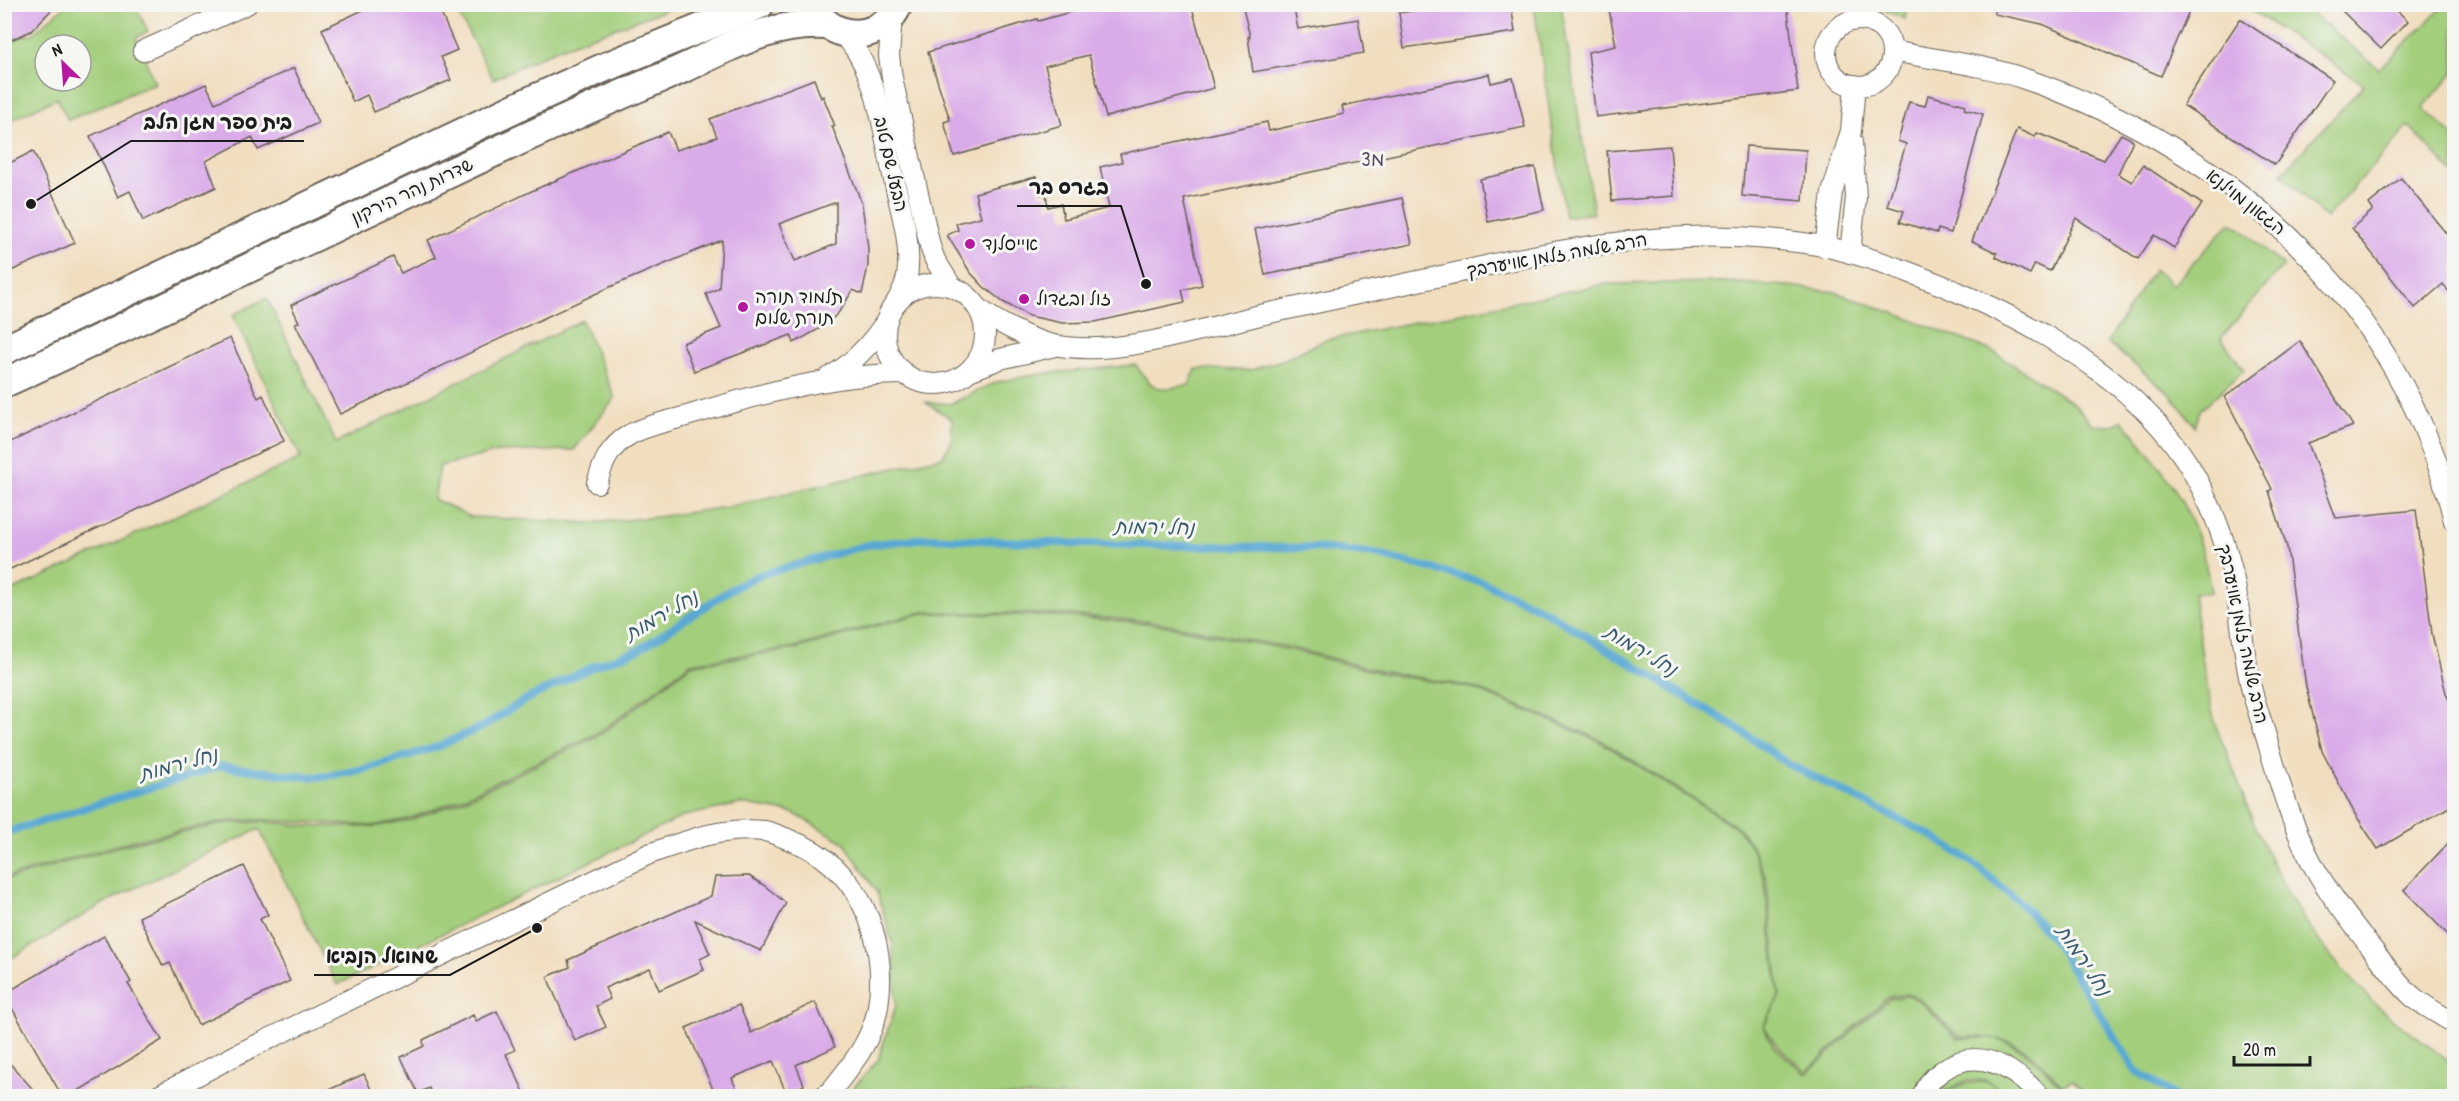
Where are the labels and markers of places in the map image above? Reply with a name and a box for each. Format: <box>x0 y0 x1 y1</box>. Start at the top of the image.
callout: בית ספר מגן הלב <box>131 103 304 141</box>
callout: בגרס בר <box>1017 168 1121 206</box>
place label: אייסלנד <box>982 231 1038 256</box>
marker: אייסלנד <box>963 237 977 251</box>
place label: תלמוד תורה תורת שלום <box>755 284 843 330</box>
place label: זול ובגדול <box>1036 286 1111 311</box>
marker: זול ובגדול <box>1017 292 1031 306</box>
marker: תלמוד תורה תורת שלום <box>736 300 750 314</box>
callout: שמואל הנביא <box>314 937 450 975</box>

